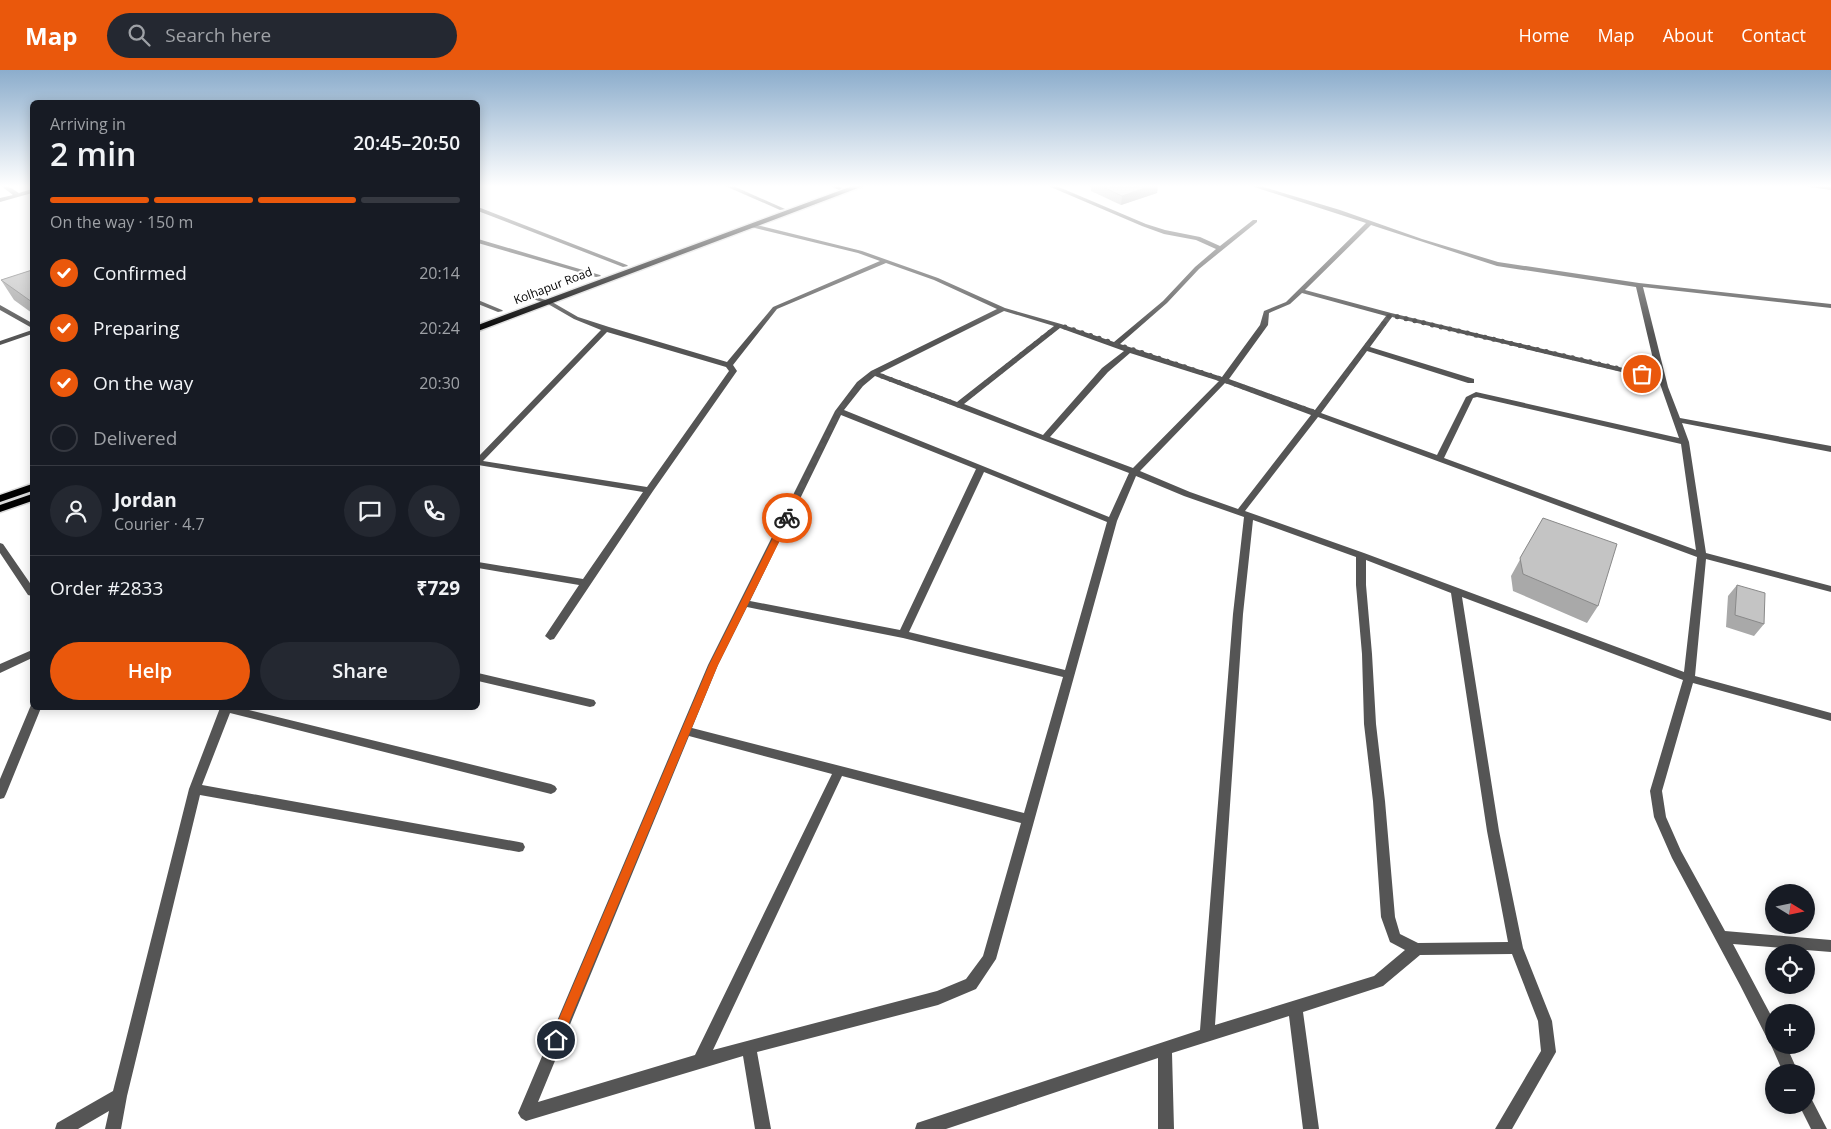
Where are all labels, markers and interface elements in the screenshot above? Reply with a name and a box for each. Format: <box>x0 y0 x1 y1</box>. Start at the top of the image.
search box <box>107 13 457 58</box>
text: Map <box>25 19 77 52</box>
icon: search <box>125 21 153 49</box>
text: Search here <box>165 22 271 48</box>
text: Home <box>1519 23 1569 47</box>
text: Map <box>1597 23 1635 47</box>
text: About <box>1663 23 1713 47</box>
text: Contact <box>1741 23 1806 47</box>
text: Arriving in <box>50 113 126 135</box>
text: 20:45–20:50 <box>353 130 460 156</box>
text: 2 min <box>50 132 136 175</box>
text: On the way · 150 m <box>50 211 193 233</box>
icon: check <box>50 259 78 287</box>
text: Confirmed <box>93 260 187 286</box>
text: 20:14 <box>419 262 460 284</box>
street label: Kolhapur Road <box>511 263 595 308</box>
icon: check <box>50 314 78 342</box>
text: Preparing <box>93 315 180 341</box>
text: 20:24 <box>419 317 460 339</box>
pin <box>1621 353 1663 395</box>
icon: bag <box>1628 360 1656 388</box>
icon: check <box>50 369 78 397</box>
text: On the way <box>93 370 193 396</box>
text: 20:30 <box>419 372 460 394</box>
text: Delivered <box>93 425 177 451</box>
button: person <box>50 485 102 537</box>
button: chat <box>344 485 396 537</box>
button: phone <box>408 485 460 537</box>
text: Jordan <box>114 487 177 513</box>
courier <box>762 493 812 543</box>
icon: bike <box>773 504 801 532</box>
text: Courier · 4.7 <box>114 513 205 535</box>
text: Order #2833 <box>50 575 163 601</box>
text: ₹729 <box>417 575 460 601</box>
button: Help <box>50 642 250 700</box>
button: Share <box>260 642 460 700</box>
north arrow <box>1765 884 1815 934</box>
map controls <box>1765 884 1815 1114</box>
button: locate <box>1765 944 1815 994</box>
button: + <box>1765 1004 1815 1054</box>
pin <box>535 1019 577 1061</box>
icon: home <box>542 1026 570 1054</box>
button: − <box>1765 1064 1815 1114</box>

